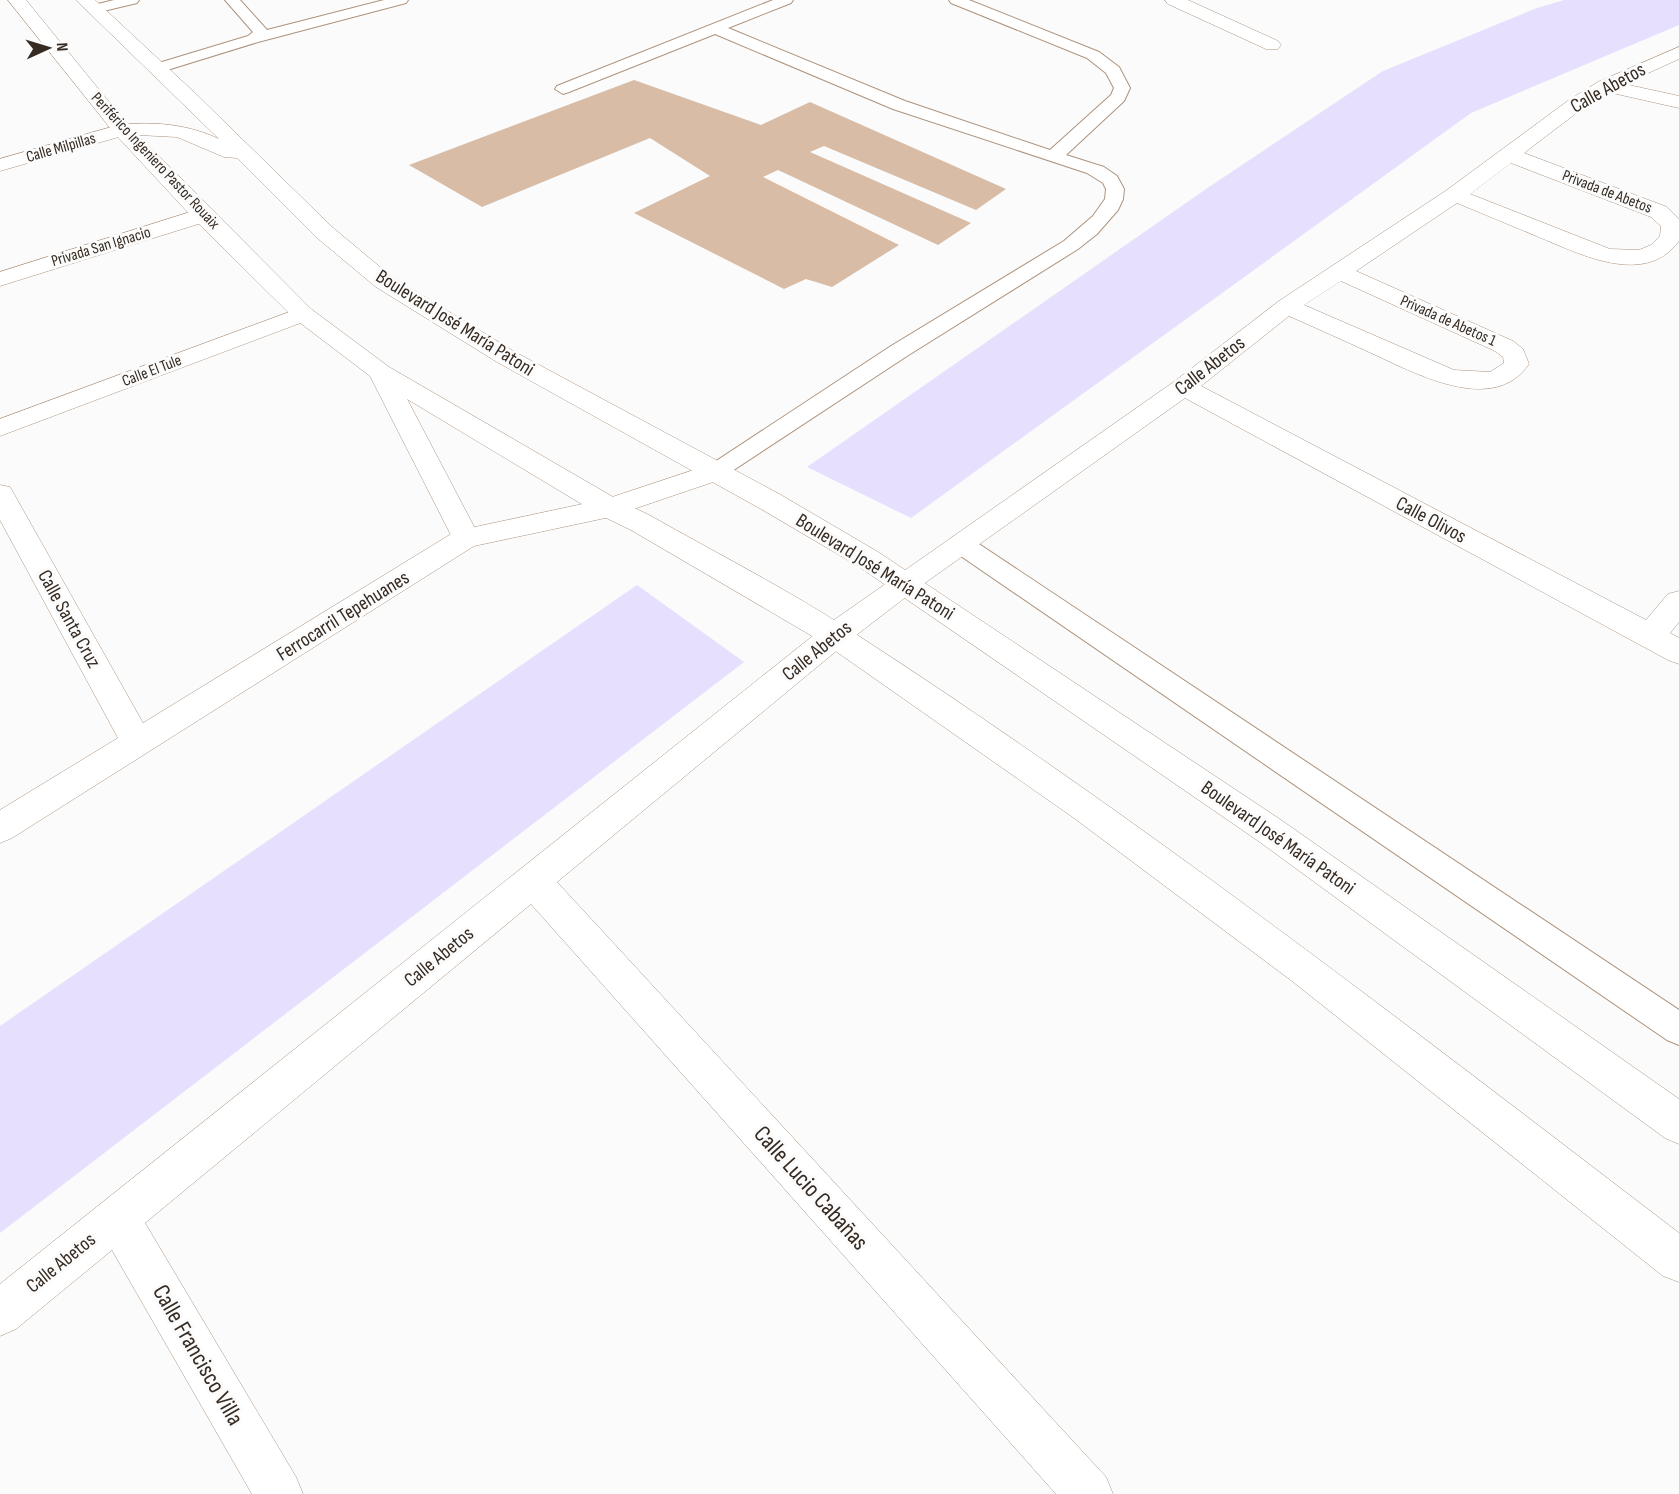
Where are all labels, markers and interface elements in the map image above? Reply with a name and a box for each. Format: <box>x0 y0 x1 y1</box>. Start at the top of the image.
north arrow <box>18 18 78 78</box>
text: N <box>52 42 71 52</box>
street label: Calle Abetos <box>1566 58 1650 118</box>
street label: Periférico Ingeniero Pastor Rouaix <box>87 89 223 233</box>
street label: Calle Milpillas <box>24 129 98 167</box>
street label: Privada de Abetos <box>1559 166 1655 218</box>
street label: Privada San Ignacio <box>49 223 153 271</box>
street label: Boulevard José María Patoni <box>371 264 539 382</box>
street label: Privada de Abetos 1 <box>1397 291 1499 351</box>
street label: Calle Abetos <box>1170 331 1250 401</box>
street label: Calle El Tule <box>120 351 184 391</box>
street label: Calle Olivos <box>1392 491 1470 549</box>
street label: Boulevard José María Patoni <box>791 508 959 626</box>
street label: Calle Santa Cruz <box>32 566 106 672</box>
street label: Ferrocarril Tepehuanes <box>272 566 414 666</box>
street label: Calle Abetos <box>777 616 857 686</box>
street label: Boulevard José María Patoni <box>1196 776 1360 900</box>
street label: Calle Abetos <box>399 922 479 992</box>
street label: Calle Lucio Cabañas <box>748 1120 874 1256</box>
street label: Calle Abetos <box>21 1228 101 1298</box>
street label: Calle Francisco Villa <box>146 1280 250 1430</box>

